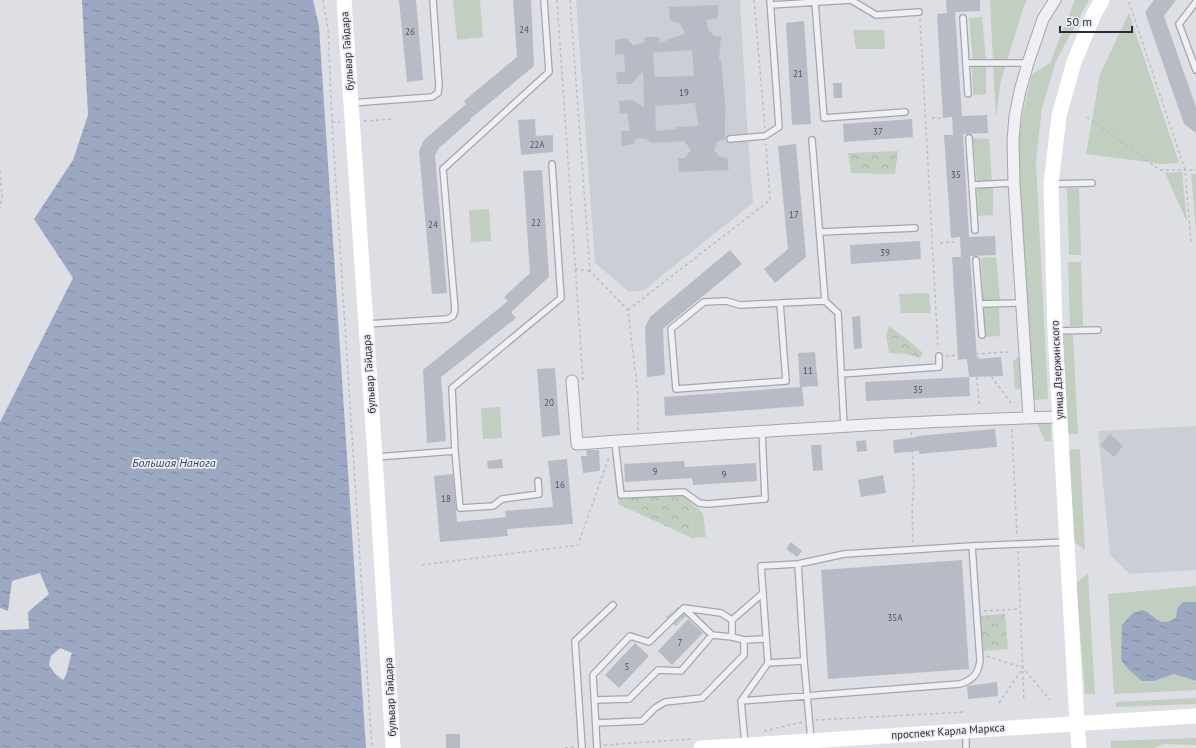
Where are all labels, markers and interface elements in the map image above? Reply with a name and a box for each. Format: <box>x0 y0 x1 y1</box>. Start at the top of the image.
scale bar <box>1060 8 1132 34</box>
street label: бульвар Гайдара <box>337 11 357 91</box>
text: 50 m <box>1066 14 1092 29</box>
house number: 24 <box>519 24 529 35</box>
house number: 26 <box>405 26 415 37</box>
house number: 21 <box>793 68 803 79</box>
house number: 19 <box>679 87 689 98</box>
house number: 37 <box>873 126 883 137</box>
house number: 22А <box>529 139 545 150</box>
house number: 35 <box>951 169 961 180</box>
house number: 17 <box>789 209 799 220</box>
house number: 22 <box>531 217 541 228</box>
house number: 24 <box>428 219 438 230</box>
house number: 39 <box>880 247 890 258</box>
street label: улица Дзержинского <box>1047 320 1067 420</box>
street label: бульвар Гайдара <box>359 334 379 414</box>
house number: 11 <box>803 365 813 376</box>
house number: 35 <box>913 384 923 395</box>
house number: 20 <box>544 397 554 408</box>
water label: Большая Нанога <box>132 455 216 470</box>
house number: 9 <box>653 466 658 477</box>
house number: 9 <box>722 469 727 480</box>
house number: 16 <box>555 479 565 490</box>
house number: 18 <box>441 493 451 504</box>
house number: 35А <box>887 612 903 623</box>
house number: 7 <box>678 637 683 648</box>
street label: бульвар Гайдара <box>381 657 399 737</box>
house number: 5 <box>625 661 630 672</box>
street label: проспект Карла Маркса <box>891 720 1005 742</box>

